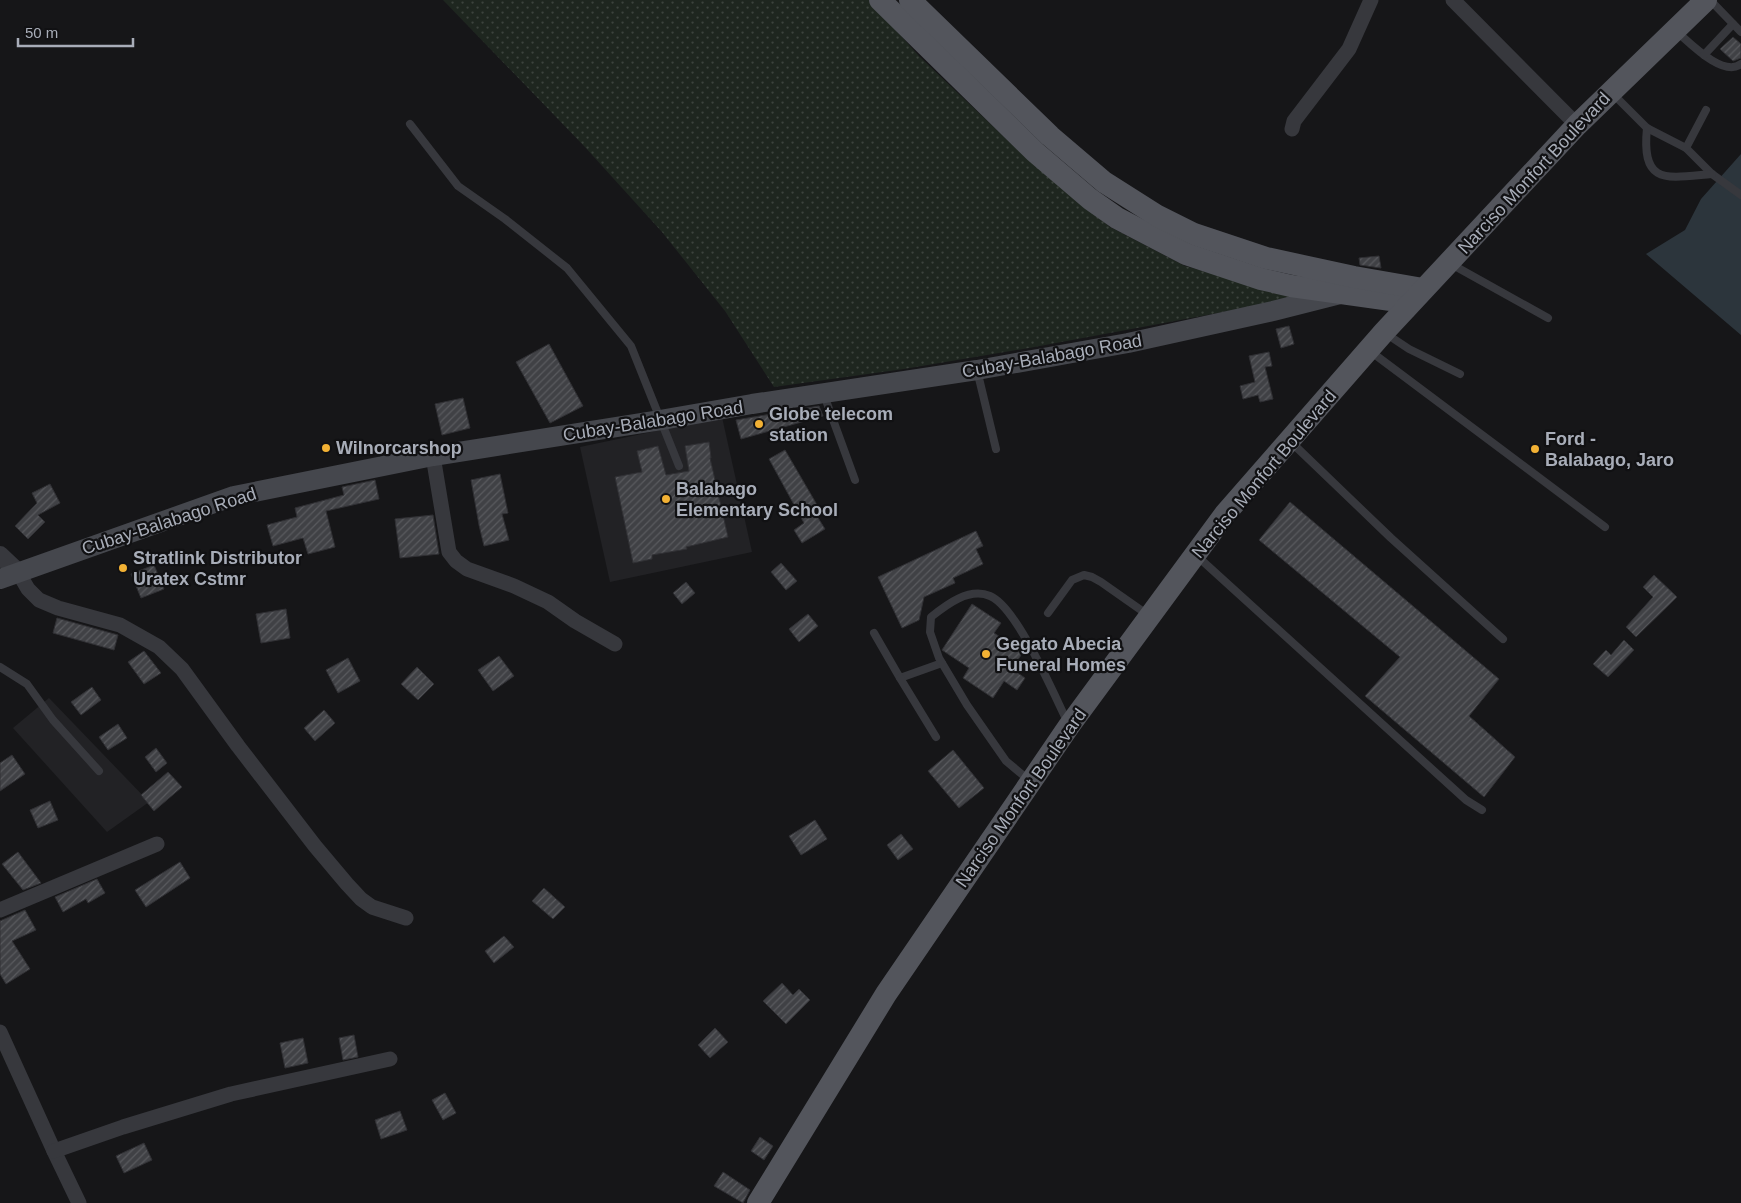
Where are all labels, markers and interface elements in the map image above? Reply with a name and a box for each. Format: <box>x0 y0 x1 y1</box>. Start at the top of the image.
scale bar <box>18 15 132 47</box>
text: 50 m <box>25 24 58 41</box>
street label: Narciso Monfort Boulevard <box>1454 88 1614 258</box>
street label: Cubay-Balabago Road <box>961 330 1143 382</box>
street label: Narciso Monfort Boulevard <box>1188 386 1340 562</box>
street label: Cubay-Balabago Road <box>561 397 745 445</box>
place label: Globe telecom station <box>769 404 893 445</box>
marker: Globe telecom station <box>753 418 765 430</box>
place label: Ford - Balabago, Jaro <box>1545 429 1674 470</box>
place label: Wilnorcarshop <box>336 438 462 458</box>
marker: Wilnorcarshop <box>320 442 332 454</box>
marker: Ford - Balabago, Jaro <box>1529 443 1541 455</box>
place label: Balabago Elementary School <box>676 479 838 520</box>
street label: Cubay-Balabago Road <box>79 483 259 559</box>
marker: Balabago Elementary School <box>660 493 672 505</box>
place label: Stratlink Distributor Uratex Cstmr <box>133 548 302 589</box>
marker: Stratlink Distributor Uratex Cstmr <box>117 562 129 574</box>
place label: Gegato Abecia Funeral Homes <box>996 634 1126 675</box>
marker: Gegato Abecia Funeral Homes <box>980 648 992 660</box>
street label: Narciso Monfort Boulevard <box>952 705 1090 891</box>

